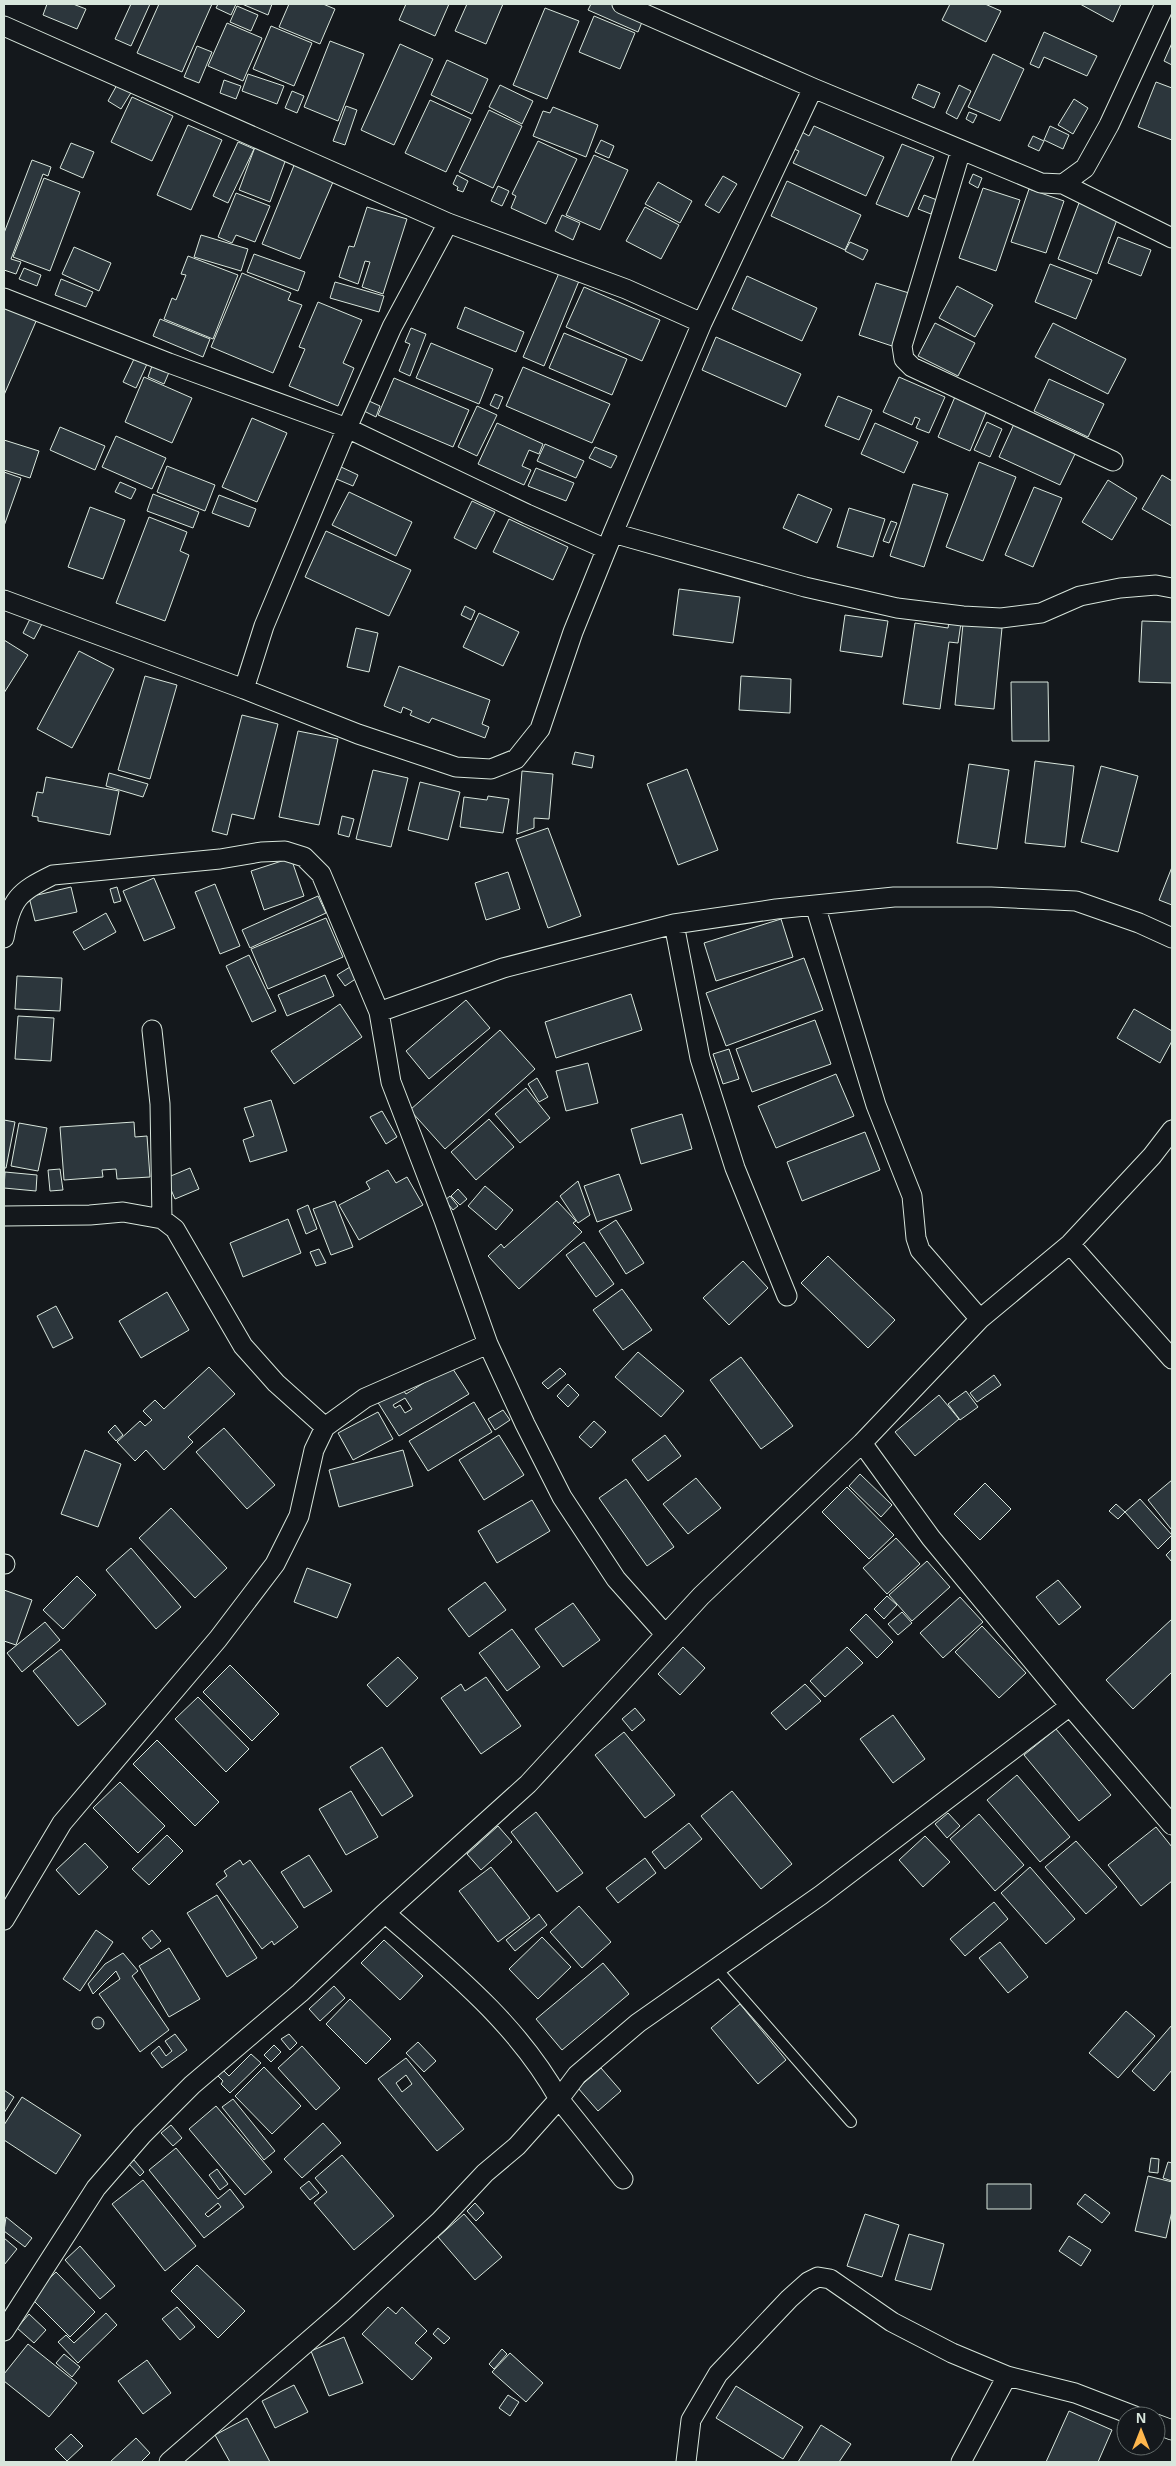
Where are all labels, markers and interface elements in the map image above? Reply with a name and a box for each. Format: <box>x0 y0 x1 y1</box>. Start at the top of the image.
north arrow <box>1116 2406 1166 2456</box>
text: N <box>1136 2410 1146 2426</box>

